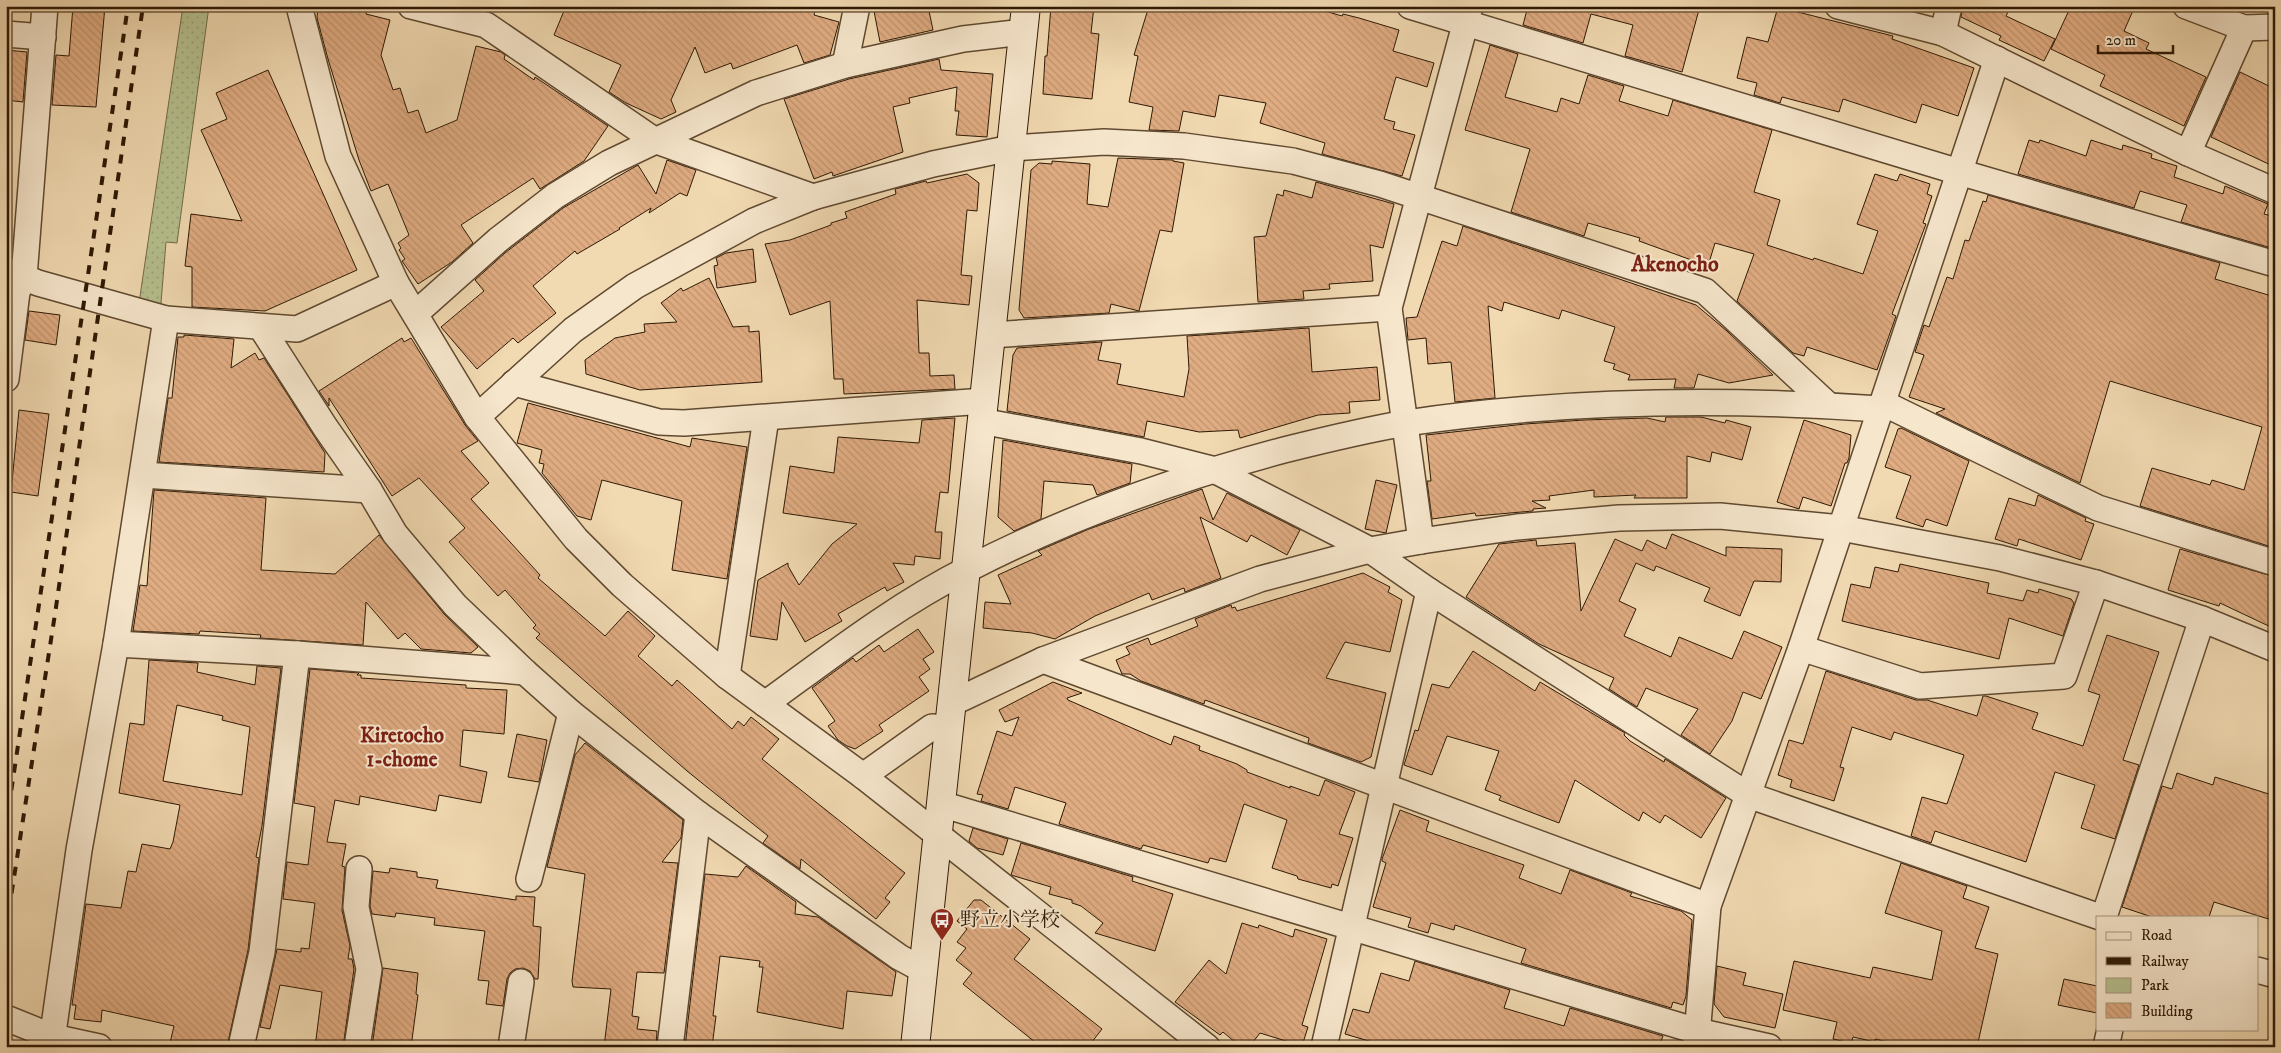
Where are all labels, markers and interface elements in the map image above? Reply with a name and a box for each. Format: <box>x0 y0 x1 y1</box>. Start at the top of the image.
scale bar <box>2098 22 2174 54</box>
text: 20 m <box>2106 31 2136 50</box>
district label: Akenocho <box>1630 251 1719 278</box>
district label: Kiretocho 1-chome <box>360 723 444 773</box>
bus stop icon: 野立小学校 <box>929 907 955 941</box>
place label: 野立小学校 <box>960 908 1060 933</box>
legend <box>2096 916 2258 1030</box>
text: Road <box>2141 926 2173 945</box>
text: Railway <box>2141 952 2189 971</box>
text: Park <box>2141 976 2170 995</box>
text: Building <box>2141 1002 2193 1021</box>

